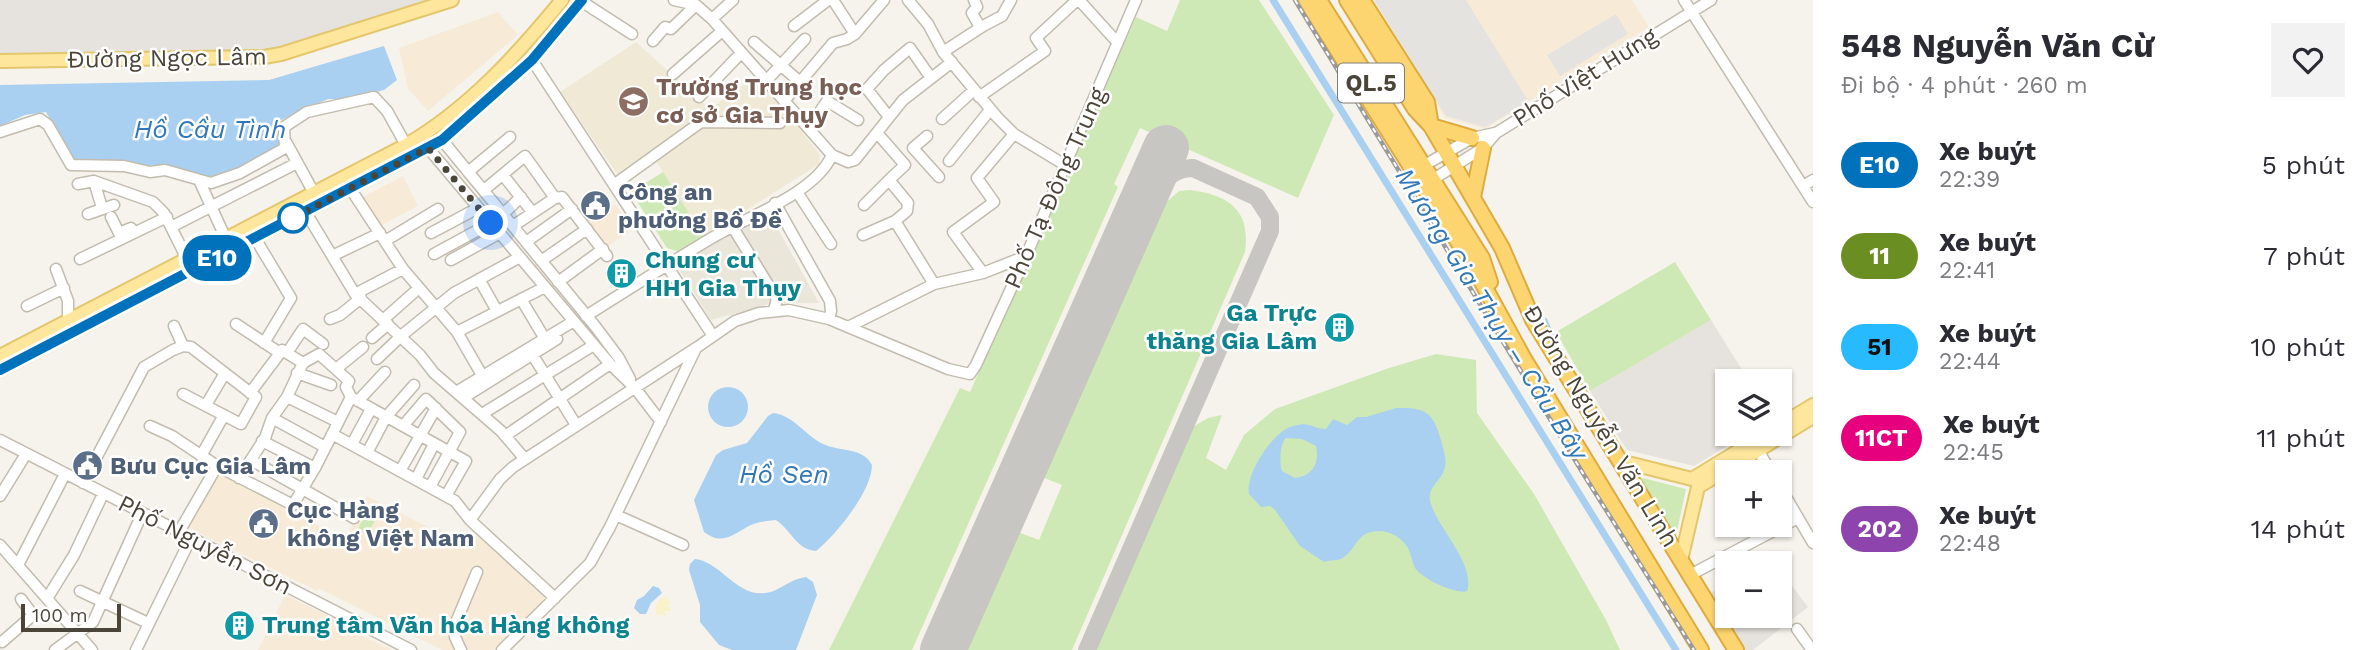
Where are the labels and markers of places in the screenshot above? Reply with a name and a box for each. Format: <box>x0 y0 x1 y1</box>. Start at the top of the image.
place label: Trường Trung học cơ sở Gia Thụy <box>656 73 862 129</box>
school or university icon: Trường Trung học cơ sở Gia Thụy <box>616 84 650 118</box>
place label: Công an phường Bồ Đề <box>618 178 782 234</box>
public building icon: Công an phường Bồ Đề <box>578 189 612 223</box>
unlabelled marker <box>278 203 308 233</box>
place label: Chung cư HH1 Gia Thụy <box>645 246 802 302</box>
building icon: Chung cư HH1 Gia Thụy <box>605 257 639 291</box>
place label: Ga Trực thăng Gia Lâm <box>1146 299 1317 355</box>
building icon: Ga Trực thăng Gia Lâm <box>1323 310 1357 344</box>
public building icon: Bưu Cục Gia Lâm <box>70 449 104 483</box>
place label: Bưu Cục Gia Lâm <box>110 452 311 480</box>
place label: Cục Hàng không Việt Nam <box>287 496 474 552</box>
public building icon: Cục Hàng không Việt Nam <box>247 507 281 541</box>
building icon: Trung tâm Văn hóa Hàng không <box>222 608 256 642</box>
place label: Trung tâm Văn hóa Hàng không <box>262 611 630 639</box>

